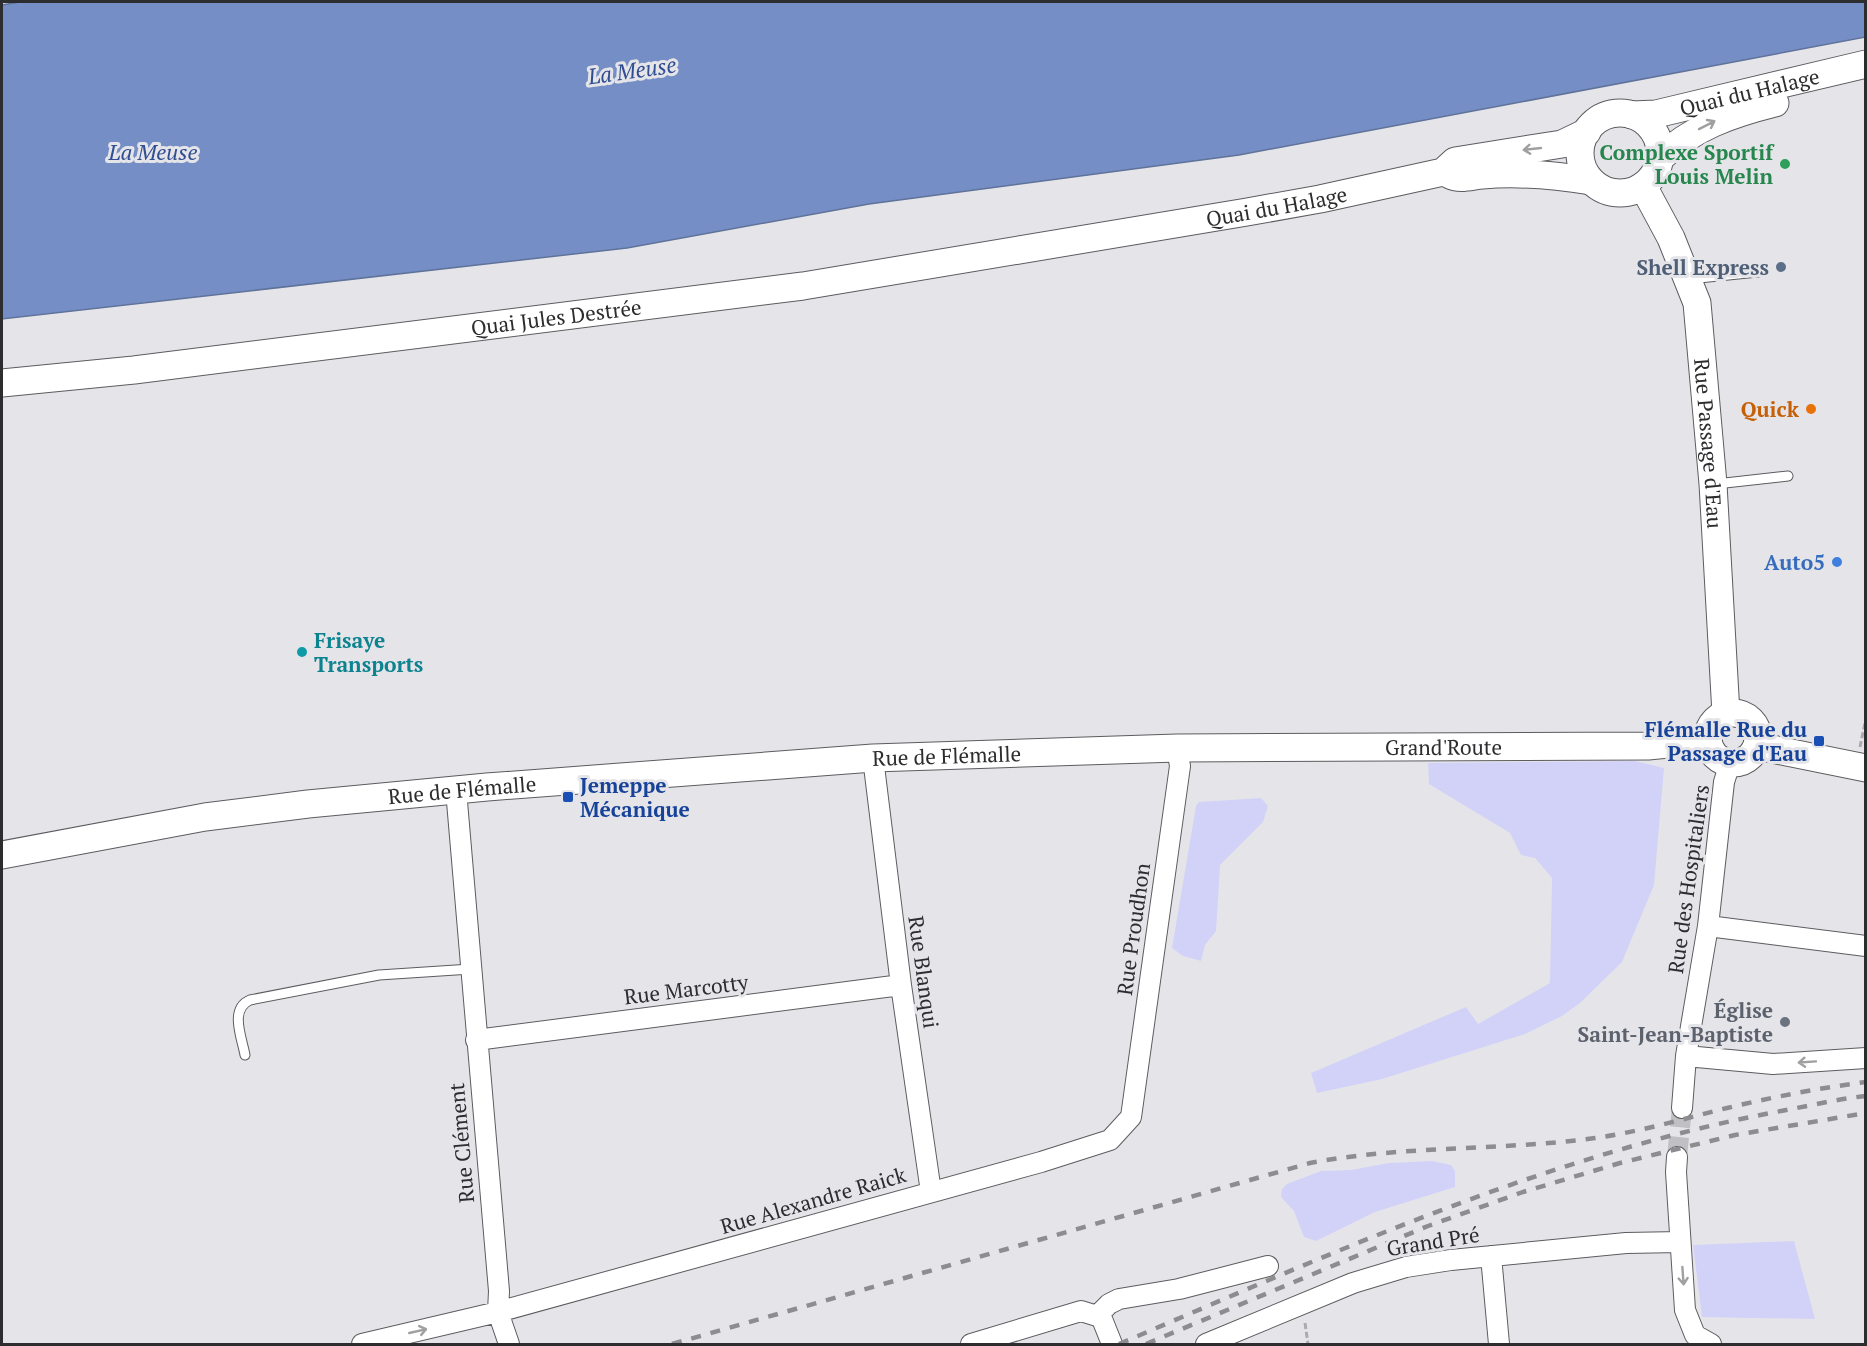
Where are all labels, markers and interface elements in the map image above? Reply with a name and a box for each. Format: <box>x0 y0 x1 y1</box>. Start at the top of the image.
water label: La Meuse <box>585 49 678 91</box>
street label: Quai du Halage <box>1677 62 1822 122</box>
one-way arrow <box>1697 119 1715 131</box>
water label: La Meuse <box>108 137 197 166</box>
place label: Complexe Sportif Louis Melin <box>1600 138 1775 190</box>
one-way arrow <box>1522 144 1542 155</box>
marker: Complexe Sportif Louis Melin <box>1778 157 1792 171</box>
street label: Quai du Halage <box>1204 179 1350 233</box>
place label: Shell Express <box>1636 253 1769 281</box>
marker: Shell Express <box>1774 260 1788 274</box>
street label: Quai Jules Destrée <box>469 292 643 342</box>
street label: Rue Passage d'Eau <box>1688 357 1730 529</box>
place label: Quick <box>1741 395 1800 423</box>
marker: Quick <box>1804 402 1818 416</box>
place label: Auto5 <box>1764 548 1825 576</box>
marker: Auto5 <box>1830 555 1844 569</box>
place label: Frisaye Transports <box>314 626 423 678</box>
marker: Frisaye Transports <box>295 645 309 659</box>
place label: Flémalle Rue du Passage d'Eau <box>1644 715 1807 767</box>
street label: Grand'Route <box>1385 733 1502 761</box>
marker: Flémalle Rue du Passage d'Eau <box>1812 734 1826 748</box>
street label: Rue de Flémalle <box>872 739 1022 772</box>
street label: Rue de Flémalle <box>387 769 537 810</box>
place label: Jemeppe Mécanique <box>580 771 690 823</box>
street label: Rue des Hospitaliers <box>1661 783 1715 975</box>
marker: Jemeppe Mécanique <box>561 790 575 804</box>
street label: Rue Proudhon <box>1110 860 1156 997</box>
street label: Rue Blanqui <box>902 914 946 1030</box>
street label: Rue Marcotty <box>622 967 750 1011</box>
place label: Église Saint-Jean-Baptiste <box>1578 996 1773 1048</box>
marker: Église Saint-Jean-Baptiste <box>1778 1015 1792 1029</box>
one-way arrow <box>1798 1056 1818 1067</box>
street label: Rue Clément <box>442 1082 480 1204</box>
street label: Rue Alexandre Raick <box>717 1160 909 1240</box>
street label: Grand Pré <box>1385 1220 1481 1262</box>
one-way arrow <box>1677 1266 1688 1286</box>
one-way arrow <box>409 1324 428 1336</box>

